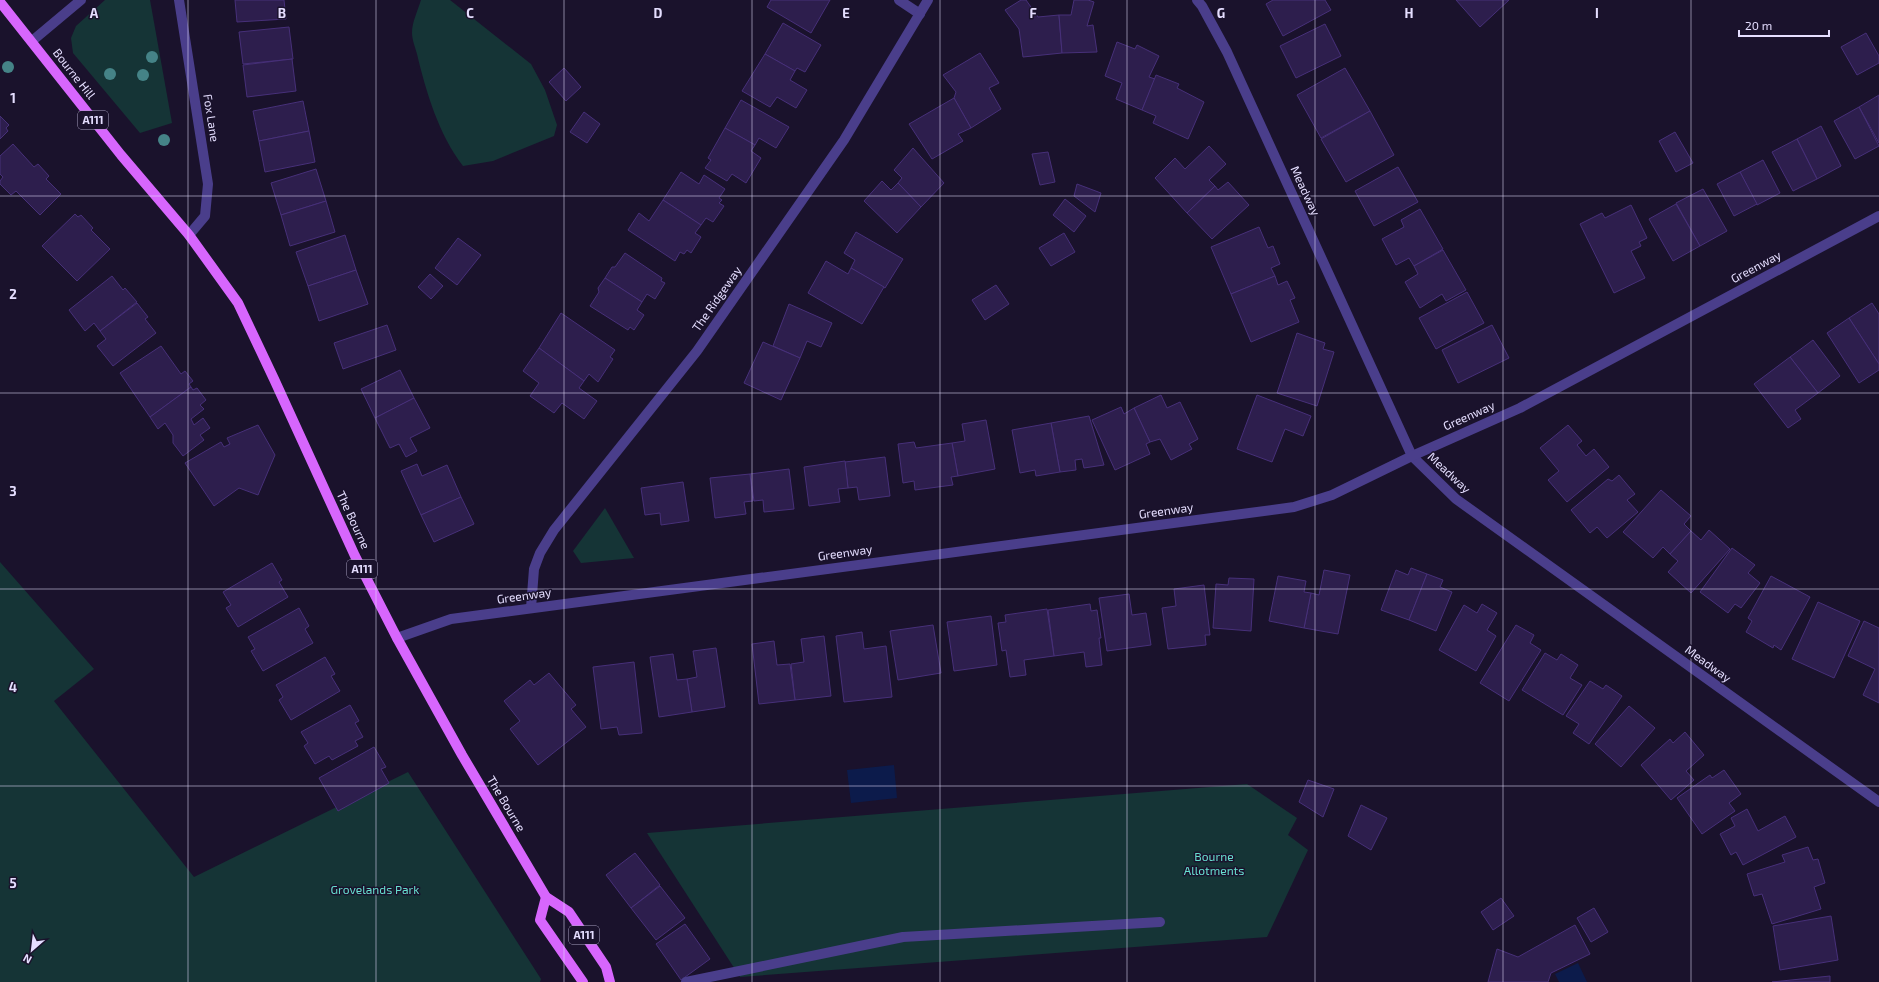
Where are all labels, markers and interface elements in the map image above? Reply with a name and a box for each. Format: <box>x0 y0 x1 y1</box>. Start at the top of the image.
text: A <box>90 5 99 21</box>
text: B <box>278 5 286 21</box>
text: C <box>466 5 474 21</box>
text: D <box>654 5 663 21</box>
text: E <box>842 5 850 21</box>
text: F <box>1029 5 1037 21</box>
text: G <box>1217 5 1225 21</box>
text: H <box>1405 5 1414 21</box>
text: I <box>1595 5 1599 21</box>
scale bar <box>1739 12 1829 38</box>
text: 20 m <box>1745 18 1772 32</box>
street label: Bourne Hill <box>51 45 99 102</box>
text: 1 <box>10 90 16 106</box>
street label: Fox Lane <box>201 93 223 143</box>
road number: A111 <box>78 111 108 129</box>
street label: Meadway <box>1288 163 1324 218</box>
street label: Greenway <box>1728 247 1784 285</box>
street label: The Ridgeway <box>689 263 744 334</box>
text: 2 <box>9 286 17 302</box>
street label: Greenway <box>1441 397 1497 433</box>
street label: Meadway <box>1425 449 1474 496</box>
text: 3 <box>9 483 17 499</box>
street label: The Bourne <box>334 488 373 551</box>
street label: Greenway <box>1138 499 1195 521</box>
street label: Greenway <box>817 541 874 563</box>
road number: A111 <box>347 560 377 578</box>
street label: Greenway <box>496 584 553 606</box>
street label: Meadway <box>1683 642 1735 685</box>
text: 4 <box>9 679 17 695</box>
street label: The Bourne <box>485 773 529 834</box>
park label: Bourne Allotments <box>1184 849 1244 877</box>
text: 5 <box>9 875 17 891</box>
park label: Grovelands Park <box>331 882 419 896</box>
road number: A111 <box>569 926 599 944</box>
north arrow <box>12 930 52 970</box>
text: N <box>20 952 34 967</box>

